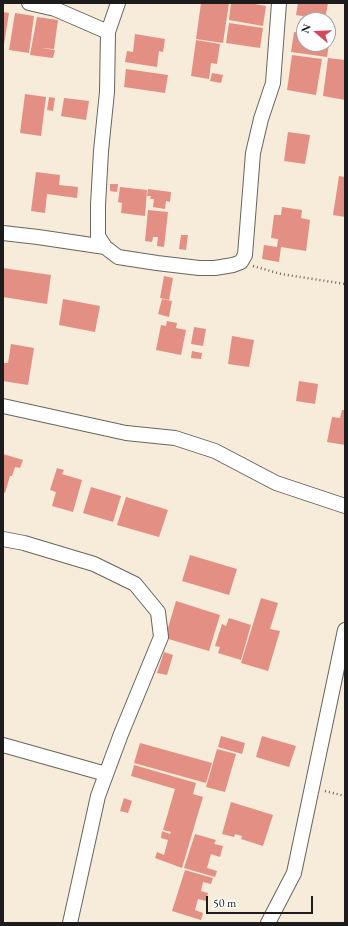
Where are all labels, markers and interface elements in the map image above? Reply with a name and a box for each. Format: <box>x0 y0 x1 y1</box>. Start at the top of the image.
north arrow <box>296 12 336 52</box>
text: N <box>298 22 314 35</box>
scale bar <box>208 888 315 914</box>
text: 50 m <box>213 895 236 911</box>

